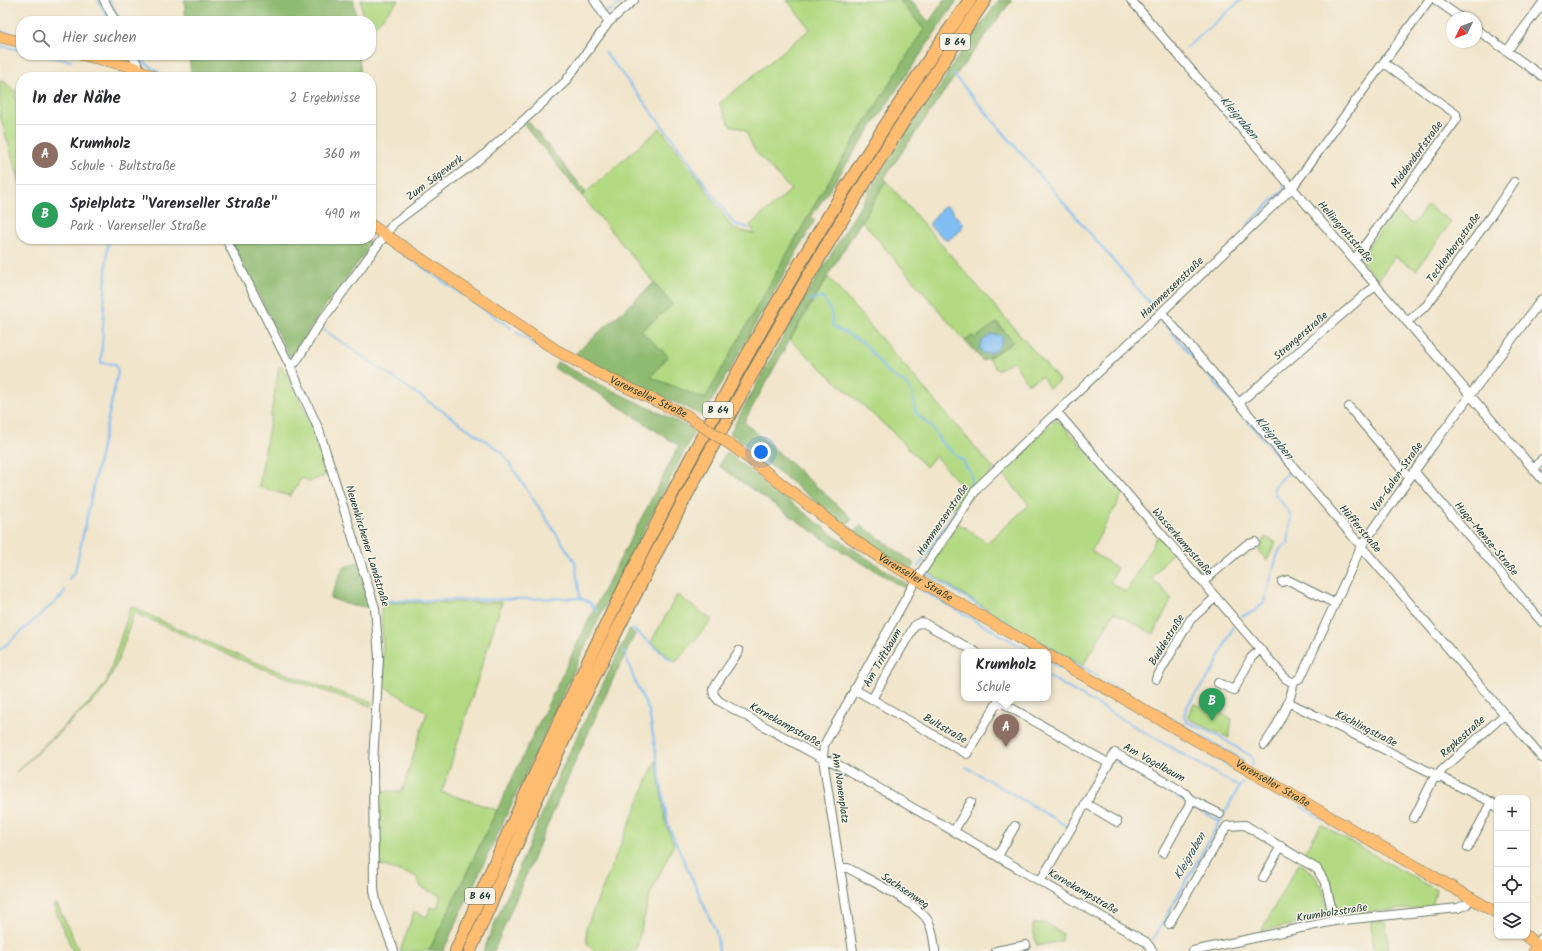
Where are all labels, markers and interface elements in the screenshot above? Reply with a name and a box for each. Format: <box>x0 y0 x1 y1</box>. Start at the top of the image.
north arrow <box>1446 12 1482 48</box>
search box <box>16 16 376 60</box>
text: Hier suchen <box>62 26 136 50</box>
icon: search <box>30 27 52 49</box>
road number: B 64 <box>940 34 970 50</box>
text: In der Nähe <box>32 85 121 112</box>
text: 2 Ergebnisse <box>290 88 360 109</box>
water label: Kleigraben <box>1215 92 1264 145</box>
street label: Middendorfstraße <box>1386 117 1448 193</box>
text: Krumholz <box>70 132 131 156</box>
text: A <box>41 144 49 165</box>
text: 360 m <box>323 144 360 165</box>
street label: Zum Sägewerk <box>403 150 468 206</box>
text: Schule · Bultstraße <box>70 156 176 177</box>
text: Spielplatz "Varenseller Straße" <box>70 192 277 216</box>
street label: Hellingrottstraße <box>1313 197 1377 267</box>
text: B <box>41 204 49 225</box>
text: 490 m <box>324 204 360 225</box>
street label: Tecklenborgstraße <box>1422 209 1486 287</box>
text: Park · Varenseller Straße <box>70 216 206 237</box>
street label: Hammersenstraße <box>1136 253 1208 323</box>
street label: Strengerstraße <box>1270 307 1332 365</box>
street label: Varenseller Straße <box>606 371 690 423</box>
road number: B 64 <box>703 402 733 418</box>
water label: Kleigraben <box>1250 412 1299 465</box>
street label: Von-Galen-Straße <box>1366 438 1428 516</box>
your location <box>751 442 771 462</box>
street label: Hammersenstraße <box>912 480 974 560</box>
street label: Neuenkirchener Landstraße <box>340 483 394 609</box>
street label: Hugo-Mense-Straße <box>1449 498 1523 580</box>
street label: Hüfferstraße <box>1334 501 1386 557</box>
street label: Wasserkampstraße <box>1147 504 1217 580</box>
street label: Varenseller Straße <box>874 549 956 607</box>
street label: Buddestraße <box>1144 611 1190 669</box>
street label: Am Triftbaum <box>859 625 907 691</box>
popup <box>961 649 1051 701</box>
text: Krumholz <box>976 653 1036 677</box>
text: Schule <box>976 677 1011 698</box>
pin: B <box>1199 688 1225 721</box>
street label: Kernekampstraße <box>746 698 824 752</box>
street label: Köchlingstraße <box>1332 706 1400 752</box>
street label: Bultstraße <box>920 709 970 749</box>
street label: Repkestraße <box>1436 712 1490 762</box>
pin: A <box>993 714 1019 747</box>
street label: Am Vogelbaum <box>1120 739 1189 788</box>
street label: Am Nonenplatz <box>826 752 854 825</box>
street label: Varenseller Straße <box>1232 755 1313 813</box>
map controls <box>1494 795 1530 939</box>
button: + <box>1494 795 1530 831</box>
water label: Kleigraben <box>1169 827 1212 883</box>
button: − <box>1494 831 1530 867</box>
street label: Kernekampstraße <box>1044 864 1122 920</box>
button: locate <box>1494 867 1530 903</box>
street label: Sachsenweg <box>877 868 933 914</box>
road number: B 64 <box>465 888 495 904</box>
street label: Krumholzstraße <box>1295 898 1369 928</box>
button: layers <box>1494 903 1530 939</box>

